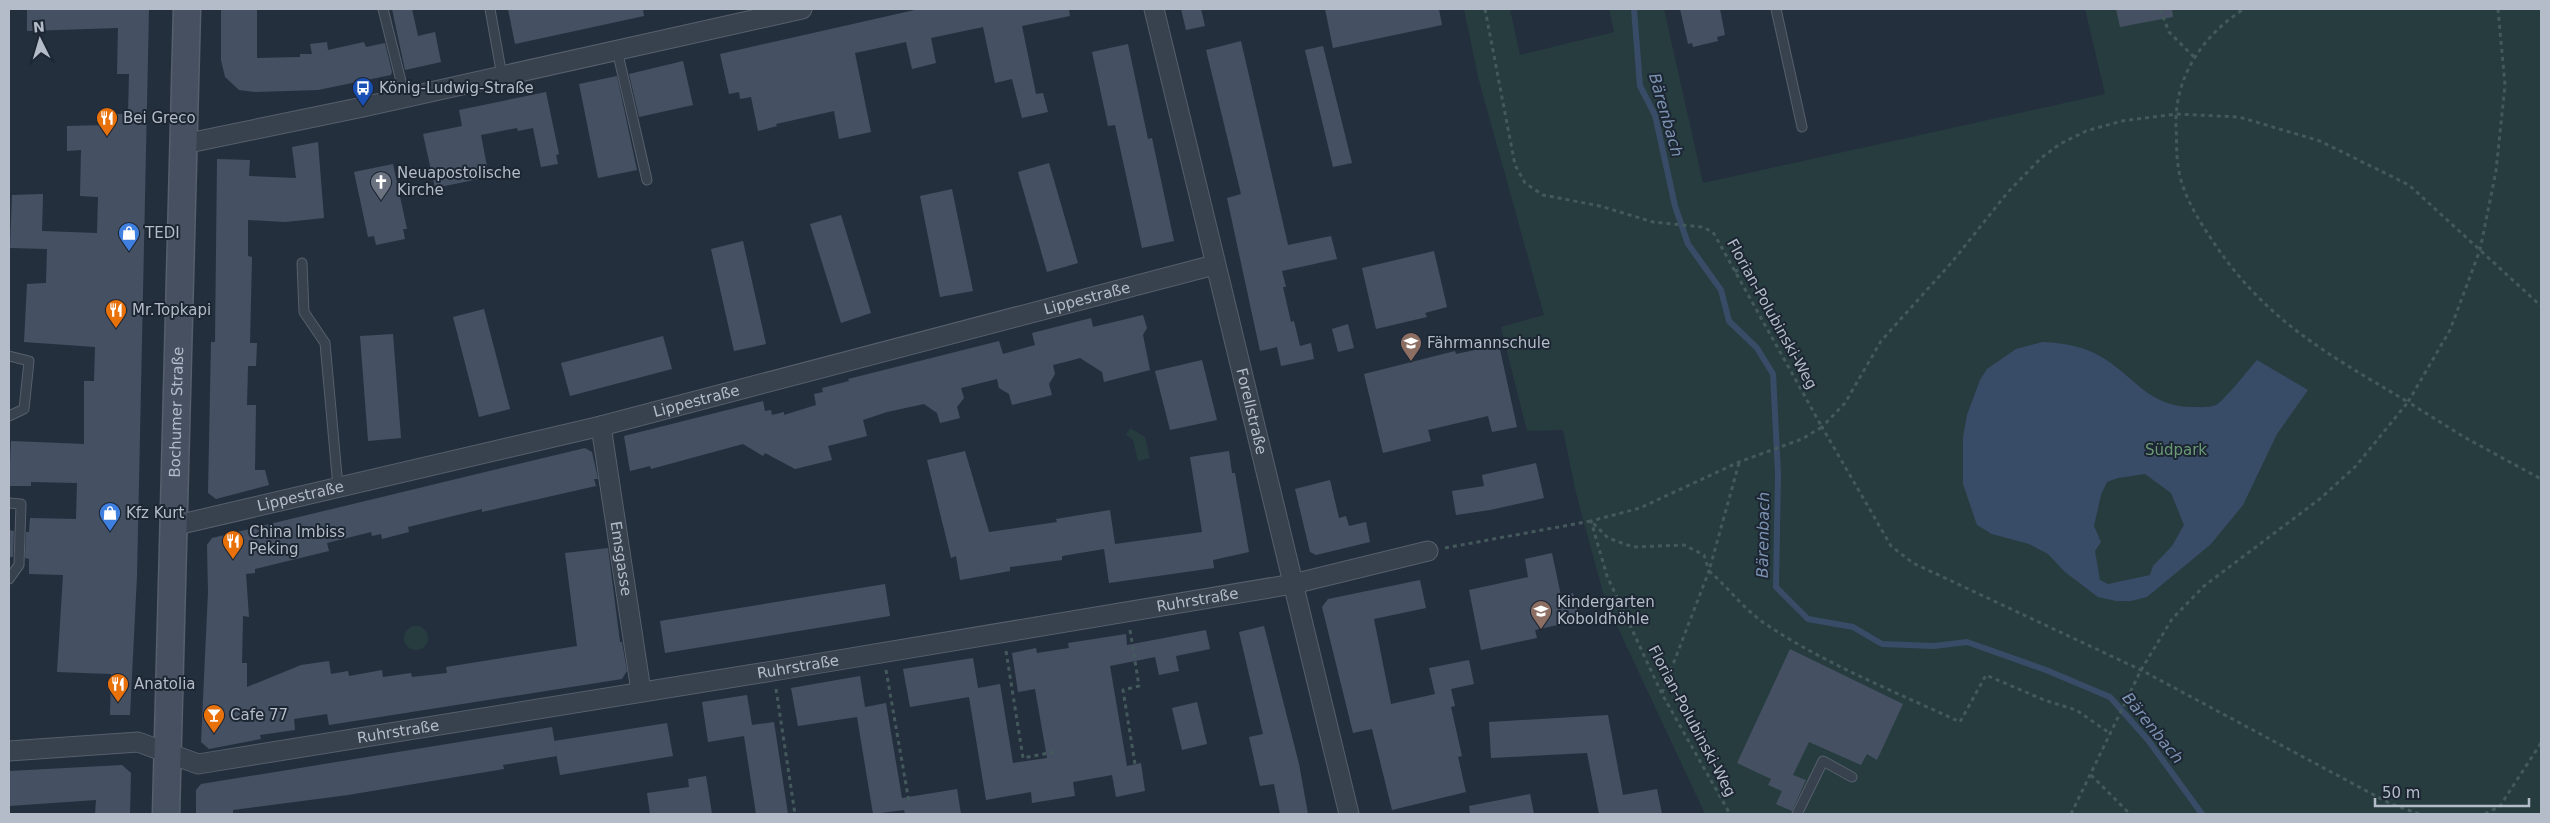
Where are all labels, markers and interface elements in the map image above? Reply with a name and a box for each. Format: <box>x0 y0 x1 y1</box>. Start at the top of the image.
north arrow <box>15 15 65 65</box>
text: N <box>32 19 45 36</box>
water label: Bärenbach <box>1645 71 1687 159</box>
bus stop icon: König-Ludwig-Straße <box>351 76 375 107</box>
place label: König-Ludwig-Straße <box>379 79 534 97</box>
restaurant icon: Bei Greco <box>95 106 119 137</box>
place label: Bei Greco <box>123 109 196 127</box>
place label: Neuapostolische Kirche <box>397 164 521 199</box>
church icon: Neuapostolische Kirche <box>369 170 393 201</box>
shop icon: TEDI <box>117 221 141 252</box>
place label: TEDI <box>144 224 180 242</box>
street label: Florian-Polubinski-Weg <box>1723 236 1821 392</box>
street label: Lippestraße <box>1042 278 1132 318</box>
restaurant icon: Mr.Topkapi <box>104 298 128 329</box>
place label: Mr.Topkapi <box>132 301 211 319</box>
school or university icon: Fährmannschule <box>1399 331 1423 362</box>
place label: Fährmannschule <box>1427 334 1550 352</box>
street label: Bochumer Straße <box>166 346 187 478</box>
street label: Forellstraße <box>1232 366 1271 456</box>
street label: Lippestraße <box>651 381 741 421</box>
park label: Südpark <box>2145 441 2207 459</box>
street label: Lippestraße <box>255 477 346 515</box>
water label: Bärenbach <box>1753 492 1773 578</box>
shop icon: Kfz Kurt <box>98 501 122 532</box>
place label: Kfz Kurt <box>126 504 185 522</box>
street label: Emsgasse <box>606 520 636 597</box>
place label: China Imbiss Peking <box>249 523 345 558</box>
restaurant icon: China Imbiss Peking <box>221 529 245 560</box>
street label: Ruhrstraße <box>1155 584 1240 616</box>
place label: Kindergarten Koboldhöhle <box>1557 593 1655 628</box>
school or university icon: Kindergarten Koboldhöhle <box>1529 599 1553 630</box>
street label: Florian-Polubinski-Weg <box>1644 642 1740 800</box>
street label: Ruhrstraße <box>756 651 840 682</box>
restaurant icon: Anatolia <box>106 672 130 703</box>
place label: Anatolia <box>134 675 196 693</box>
water label: Bärenbach <box>2118 689 2188 767</box>
bar icon: Cafe 77 <box>202 703 226 734</box>
place label: Cafe 77 <box>230 706 288 724</box>
street label: Ruhrstraße <box>356 716 440 747</box>
scale bar <box>2375 776 2529 808</box>
text: 50 m <box>2382 784 2420 802</box>

